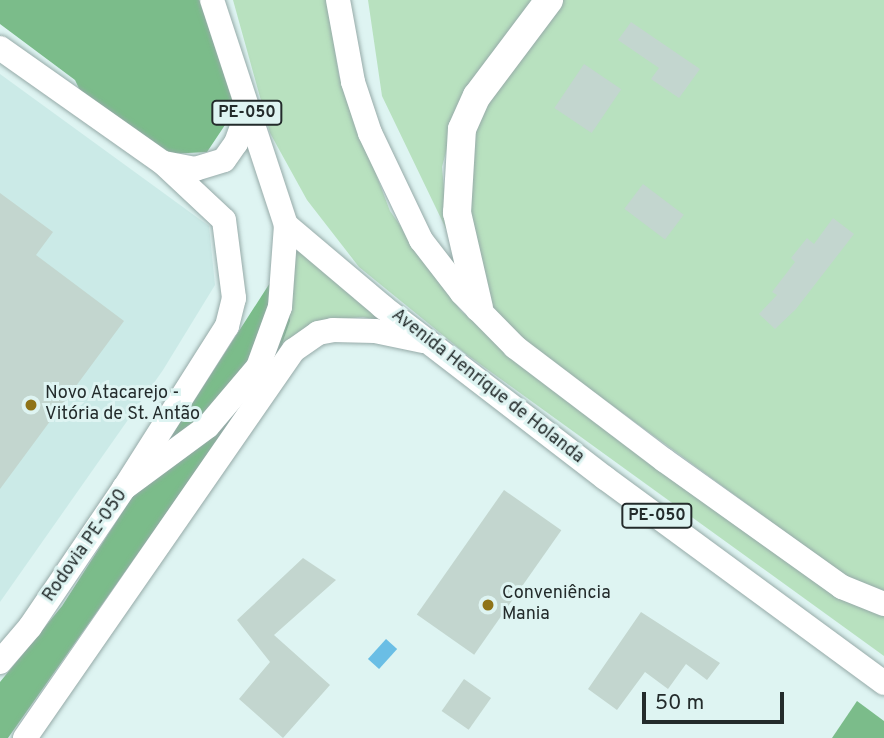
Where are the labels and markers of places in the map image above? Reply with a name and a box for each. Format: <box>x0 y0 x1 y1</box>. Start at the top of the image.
place label: Novo Atacarejo - Vitória de St. Antão <box>45 384 201 426</box>
marker: Novo Atacarejo - Vitória de St. Antão <box>23 397 39 413</box>
place label: Conveniência Mania <box>502 584 611 626</box>
marker: Conveniência Mania <box>480 597 496 613</box>

